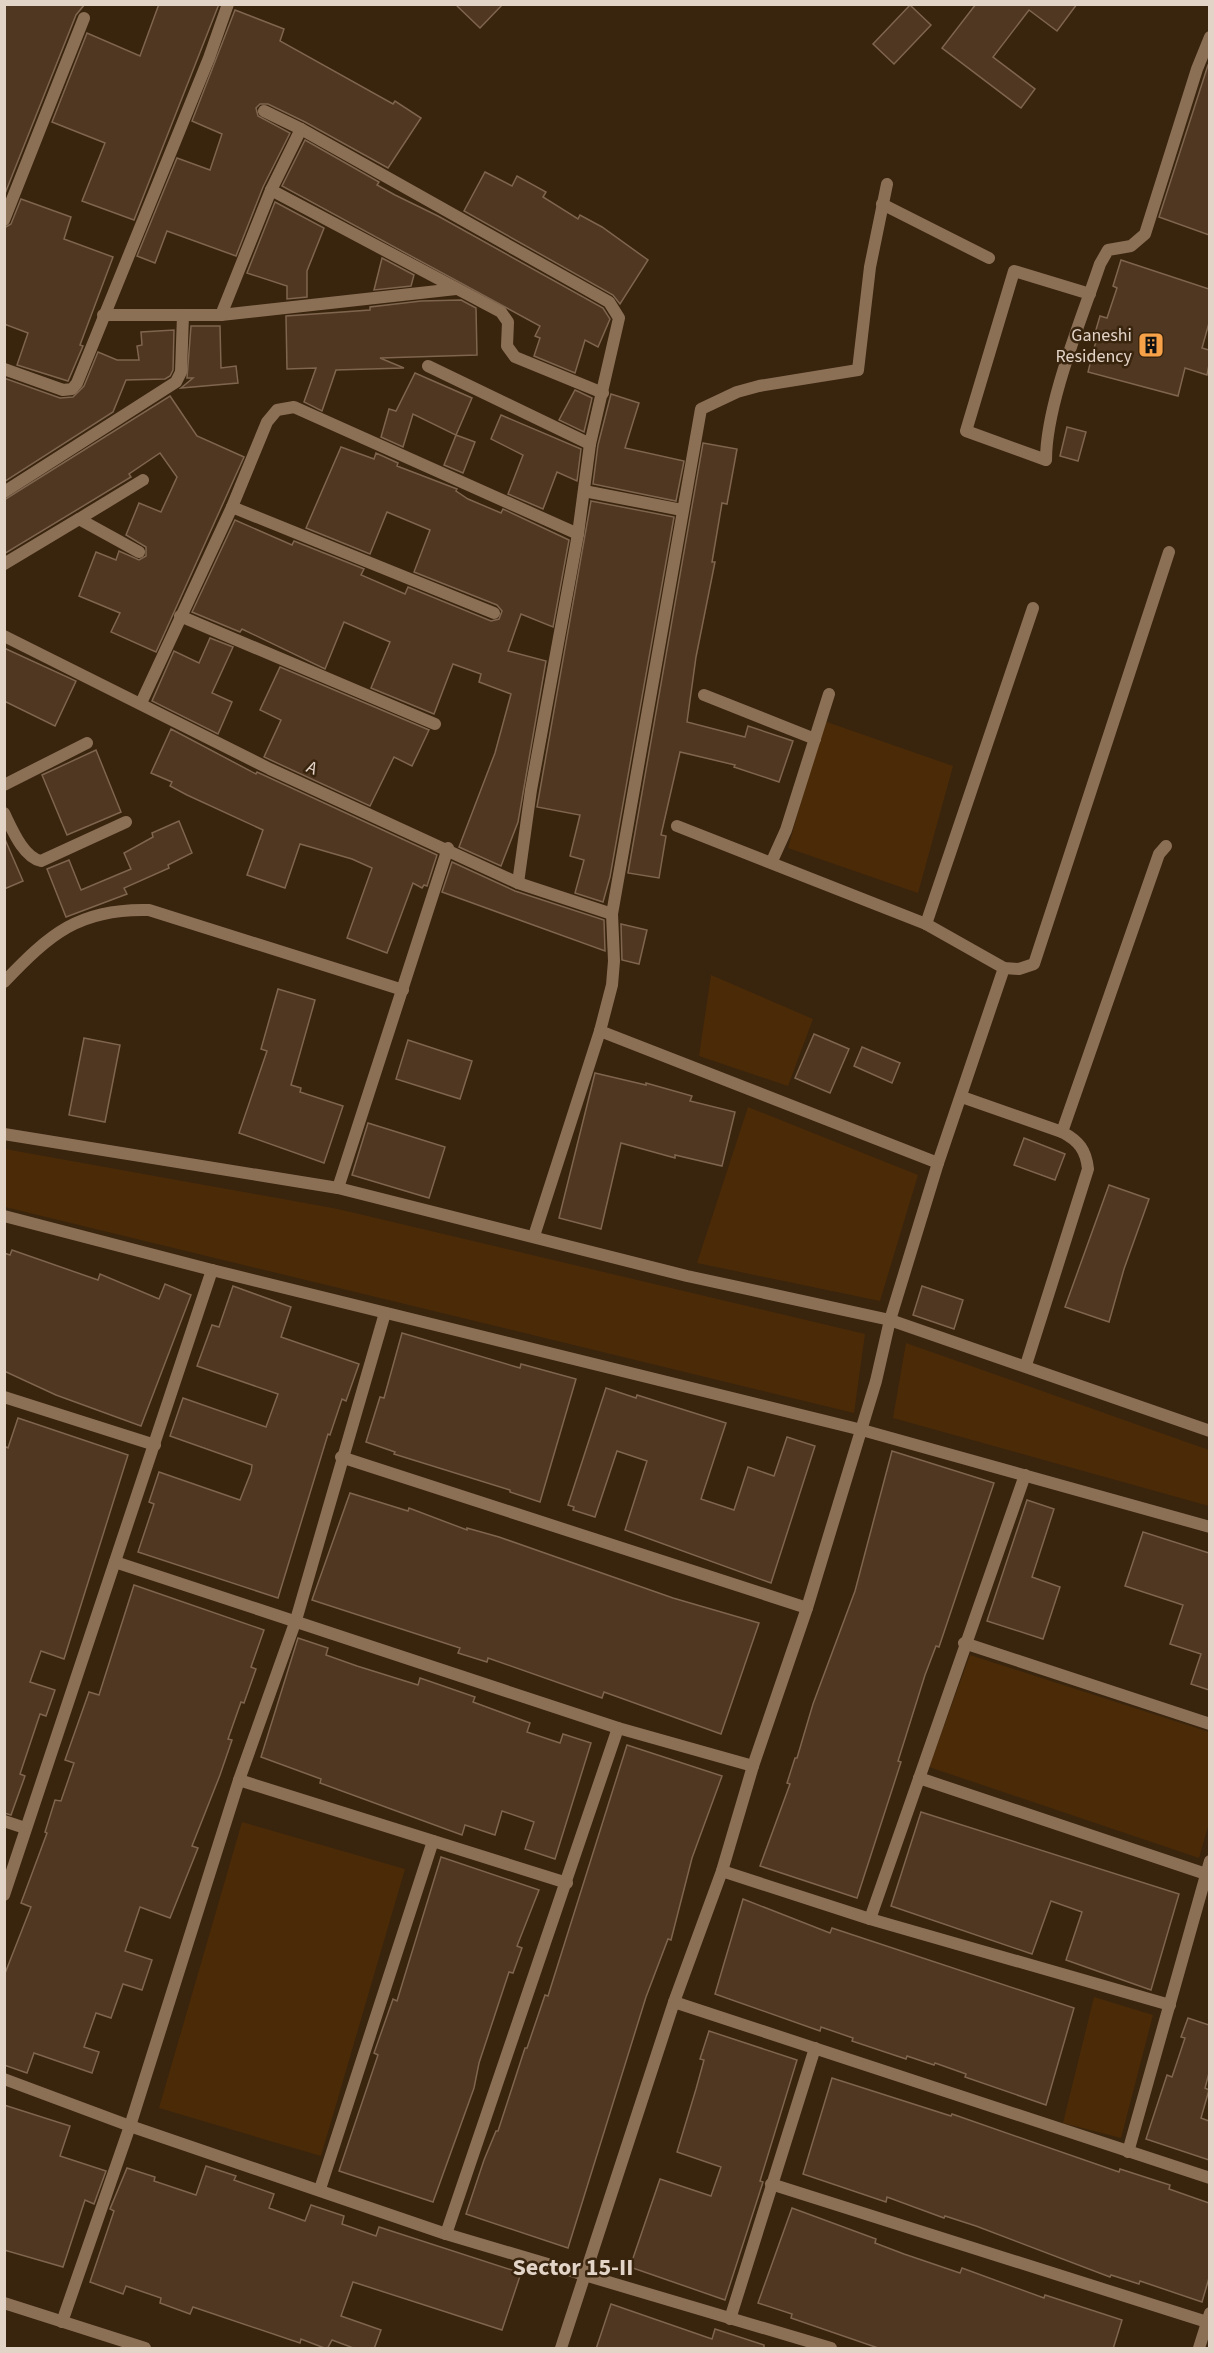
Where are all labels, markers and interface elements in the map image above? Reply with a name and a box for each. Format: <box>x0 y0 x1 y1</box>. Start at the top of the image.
place label: Ganeshi Residency <box>1056 323 1133 369</box>
building icon: Ganeshi Residency <box>1136 330 1166 360</box>
street label: A <box>302 755 322 781</box>
district label: Sector 15-II <box>513 2250 633 2285</box>

